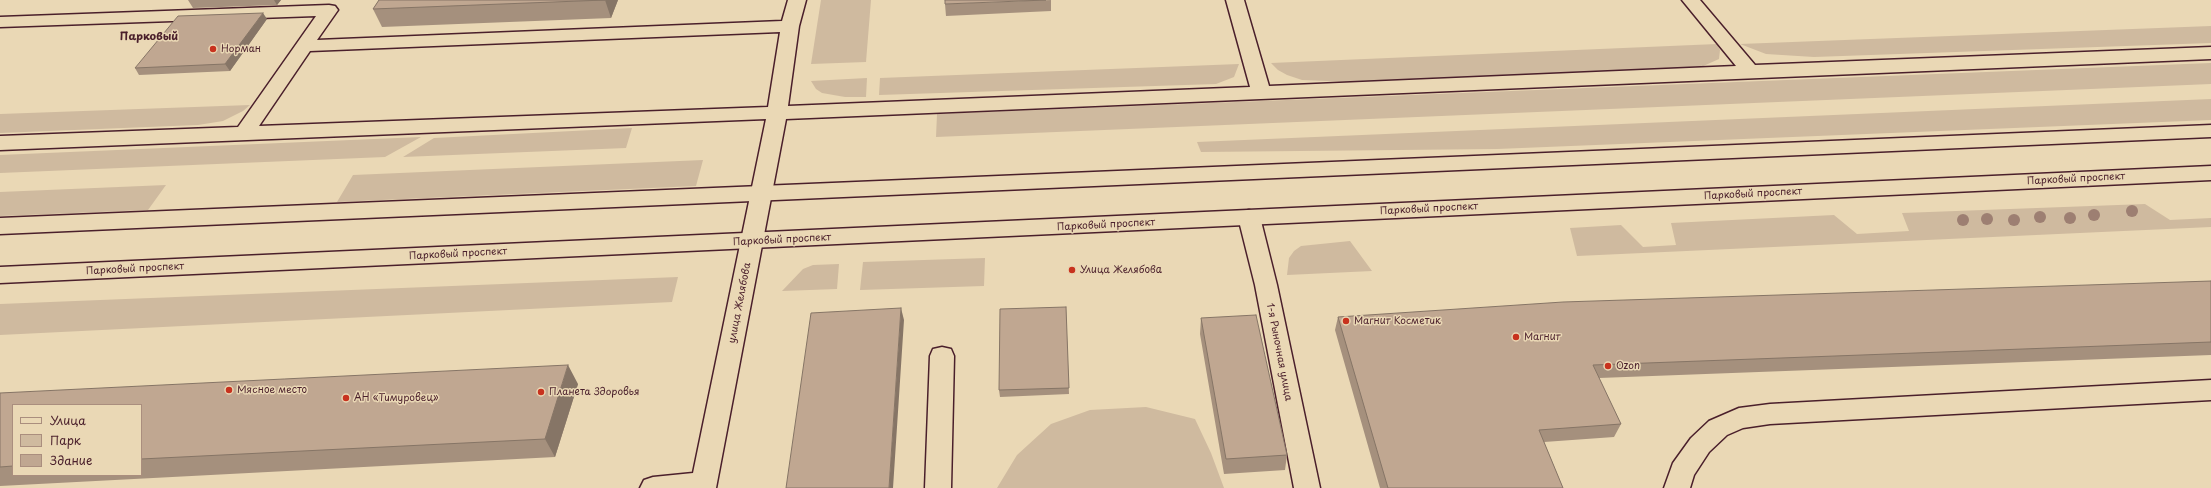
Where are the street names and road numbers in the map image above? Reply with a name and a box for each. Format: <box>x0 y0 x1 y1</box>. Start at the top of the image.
street label: Парковый проспект <box>2026 170 2126 188</box>
street label: Парковый проспект <box>1703 185 1803 203</box>
street label: Парковый проспект <box>1379 200 1479 218</box>
street label: Парковый проспект <box>1056 216 1156 234</box>
street label: Парковый проспект <box>732 231 832 249</box>
street label: Парковый проспект <box>408 245 508 263</box>
street label: Парковый проспект <box>85 260 185 278</box>
street label: улица Желябова <box>726 262 754 344</box>
street label: 1-я Рыночная улица <box>1264 302 1294 402</box>

